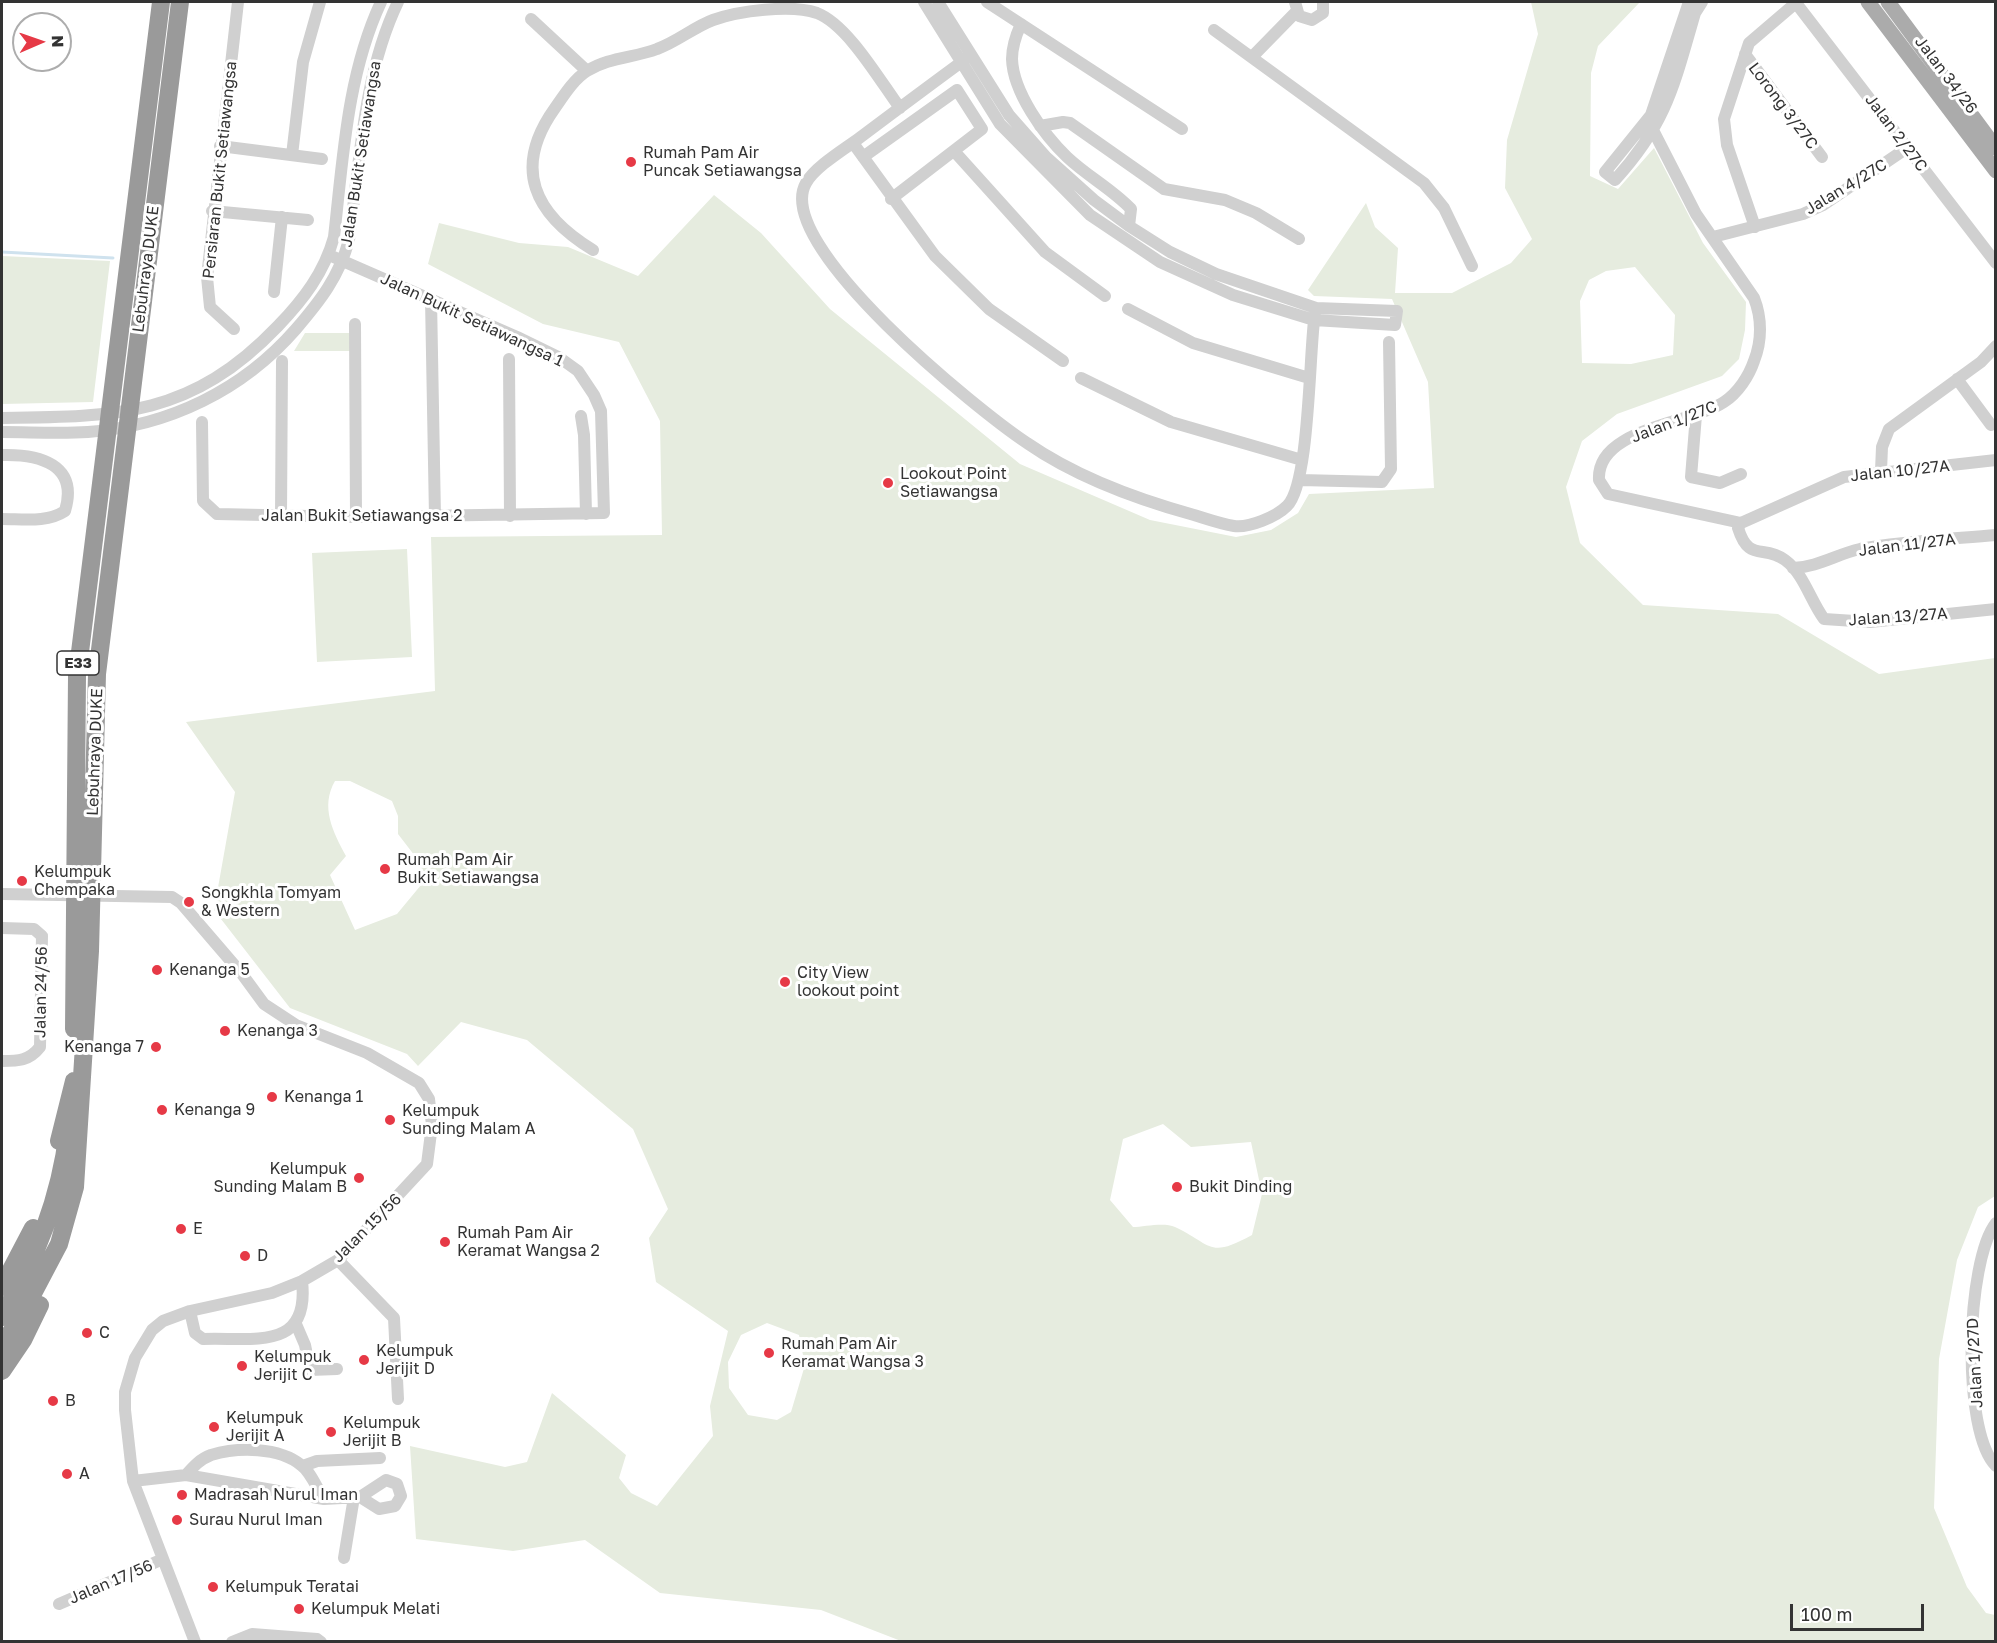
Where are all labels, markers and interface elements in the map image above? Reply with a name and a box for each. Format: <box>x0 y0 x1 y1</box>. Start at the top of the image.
north arrow <box>12 12 72 72</box>
street label: Jalan 34/26 <box>1911 33 1981 117</box>
text: N <box>48 35 68 48</box>
street label: Lorong 3/27C <box>1744 59 1822 153</box>
street label: Persiaran Bukit Setiawangsa <box>199 60 241 280</box>
street label: Jalan Bukit Setiawangsa <box>337 60 385 248</box>
street label: Jalan 2/27C <box>1861 91 1931 175</box>
place label: Rumah Pam Air Puncak Setiawangsa <box>643 143 802 181</box>
marker: Rumah Pam Air Puncak Setiawangsa <box>624 155 638 169</box>
street label: Jalan 4/27C <box>1802 155 1890 219</box>
street label: Lebuhraya DUKE <box>129 205 163 333</box>
street label: Jalan Bukit Setiawangsa 1 <box>377 269 567 371</box>
street label: Jalan 1/27C <box>1629 397 1719 447</box>
street label: Jalan 10/27A <box>1849 456 1951 486</box>
place label: Lookout Point Setiawangsa <box>900 464 1007 502</box>
marker: Lookout Point Setiawangsa <box>881 476 895 490</box>
street label: Jalan Bukit Setiawangsa 2 <box>261 506 463 526</box>
street label: Jalan 11/27A <box>1857 530 1957 560</box>
street label: Jalan 13/27A <box>1848 604 1948 630</box>
road number: E33 <box>57 651 99 675</box>
street label: Lebuhraya DUKE <box>83 688 107 816</box>
place label: Rumah Pam Air Bukit Setiawangsa <box>397 850 539 888</box>
place label: Kelumpuk Chempaka <box>34 862 115 900</box>
marker: Rumah Pam Air Bukit Setiawangsa <box>378 862 392 876</box>
marker: Kelumpuk Chempaka <box>15 874 29 888</box>
place label: Songkhla Tomyam & Western <box>201 883 341 921</box>
marker: Songkhla Tomyam & Western <box>182 895 196 909</box>
street label: Jalan 24/56 <box>31 946 51 1038</box>
place label: Kenanga 5 <box>169 960 250 980</box>
marker: Kenanga 5 <box>150 963 164 977</box>
place label: City View lookout point <box>797 963 899 1001</box>
marker: City View lookout point <box>778 975 792 989</box>
place label: Kenanga 3 <box>237 1021 318 1041</box>
marker: Kenanga 3 <box>218 1024 232 1038</box>
place label: Kenanga 7 <box>64 1037 144 1057</box>
marker: Kenanga 7 <box>149 1040 163 1054</box>
place label: Kenanga 1 <box>284 1087 363 1107</box>
marker: Kenanga 1 <box>265 1090 279 1104</box>
place label: Kenanga 9 <box>174 1100 255 1120</box>
place label: Kelumpuk Sunding Malam A <box>402 1101 535 1139</box>
marker: Kenanga 9 <box>155 1103 169 1117</box>
marker: Kelumpuk Sunding Malam A <box>383 1113 397 1127</box>
place label: Kelumpuk Sunding Malam B <box>214 1159 347 1197</box>
marker: Kelumpuk Sunding Malam B <box>352 1171 366 1185</box>
place label: Bukit Dinding <box>1189 1177 1292 1197</box>
marker: Bukit Dinding <box>1170 1180 1184 1194</box>
street label: Jalan 15/56 <box>329 1190 405 1266</box>
place label: E <box>193 1219 203 1239</box>
marker: E <box>174 1222 188 1236</box>
place label: Rumah Pam Air Keramat Wangsa 2 <box>457 1223 600 1261</box>
marker: Rumah Pam Air Keramat Wangsa 2 <box>438 1235 452 1249</box>
place label: D <box>257 1246 268 1266</box>
marker: D <box>238 1249 252 1263</box>
street label: Jalan 1/27D <box>1963 1317 1987 1409</box>
place label: C <box>99 1323 110 1343</box>
marker: C <box>80 1326 94 1340</box>
place label: Rumah Pam Air Keramat Wangsa 3 <box>781 1334 924 1372</box>
place label: Kelumpuk Jerijit D <box>376 1341 454 1379</box>
marker: Rumah Pam Air Keramat Wangsa 3 <box>762 1346 776 1360</box>
place label: Kelumpuk Jerijit C <box>254 1347 332 1385</box>
marker: Kelumpuk Jerijit D <box>357 1353 371 1367</box>
marker: Kelumpuk Jerijit C <box>235 1359 249 1373</box>
place label: B <box>65 1391 76 1411</box>
marker: B <box>46 1394 60 1408</box>
place label: Kelumpuk Jerijit A <box>226 1408 304 1446</box>
place label: Kelumpuk Jerijit B <box>343 1413 421 1451</box>
marker: Kelumpuk Jerijit A <box>207 1420 221 1434</box>
marker: Kelumpuk Jerijit B <box>324 1425 338 1439</box>
place label: A <box>79 1464 90 1484</box>
marker: A <box>60 1467 74 1481</box>
place label: Madrasah Nurul Iman <box>194 1485 358 1505</box>
marker: Madrasah Nurul Iman <box>175 1488 189 1502</box>
place label: Surau Nurul Iman <box>189 1510 323 1530</box>
marker: Surau Nurul Iman <box>170 1513 184 1527</box>
street label: Jalan 17/56 <box>66 1556 156 1608</box>
place label: Kelumpuk Teratai <box>225 1577 359 1597</box>
marker: Kelumpuk Teratai <box>206 1580 220 1594</box>
scale bar <box>1793 1592 1926 1630</box>
place label: Kelumpuk Melati <box>311 1599 440 1619</box>
marker: Kelumpuk Melati <box>292 1602 306 1616</box>
text: 100 m <box>1801 1603 1852 1625</box>

